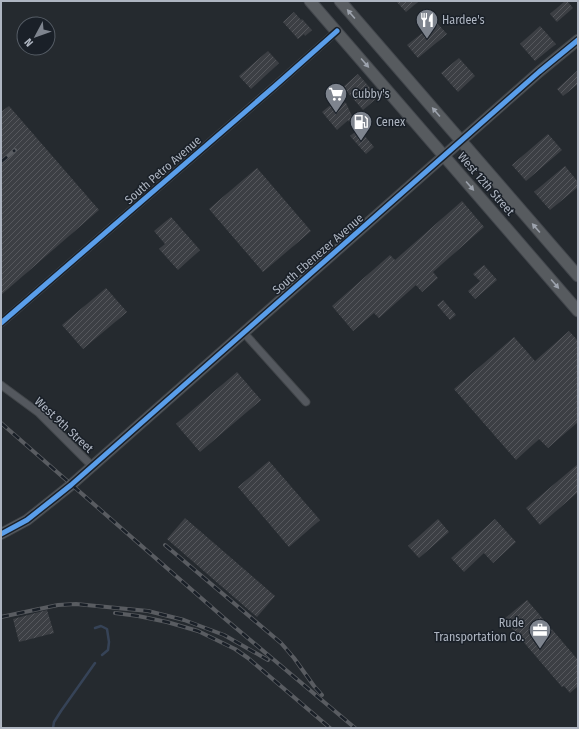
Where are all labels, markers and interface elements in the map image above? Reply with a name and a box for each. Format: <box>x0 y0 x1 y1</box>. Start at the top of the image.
restaurant icon: Hardee's <box>414 7 440 40</box>
one-way arrow <box>346 9 355 19</box>
place label: Hardee's <box>442 13 485 27</box>
north arrow <box>16 16 56 56</box>
text: N <box>22 35 36 49</box>
one-way arrow <box>360 58 369 69</box>
supermarket icon: Cubby's <box>323 81 349 114</box>
place label: Cubby's <box>352 87 390 101</box>
one-way arrow <box>431 107 440 117</box>
fuel station icon: Cenex <box>348 109 374 142</box>
place label: Cenex <box>376 115 406 129</box>
street label: South Petro Avenue <box>122 133 204 207</box>
street label: West 12th Street <box>455 150 517 219</box>
one-way arrow <box>466 180 475 191</box>
street label: South Ebenezer Avenue <box>270 211 366 297</box>
one-way arrow <box>532 223 541 232</box>
one-way arrow <box>550 279 560 289</box>
street label: West 9th Street <box>32 394 96 456</box>
place label: Rude Transportation Co. <box>434 616 524 644</box>
office icon: Rude Transportation Co. <box>527 617 553 650</box>

